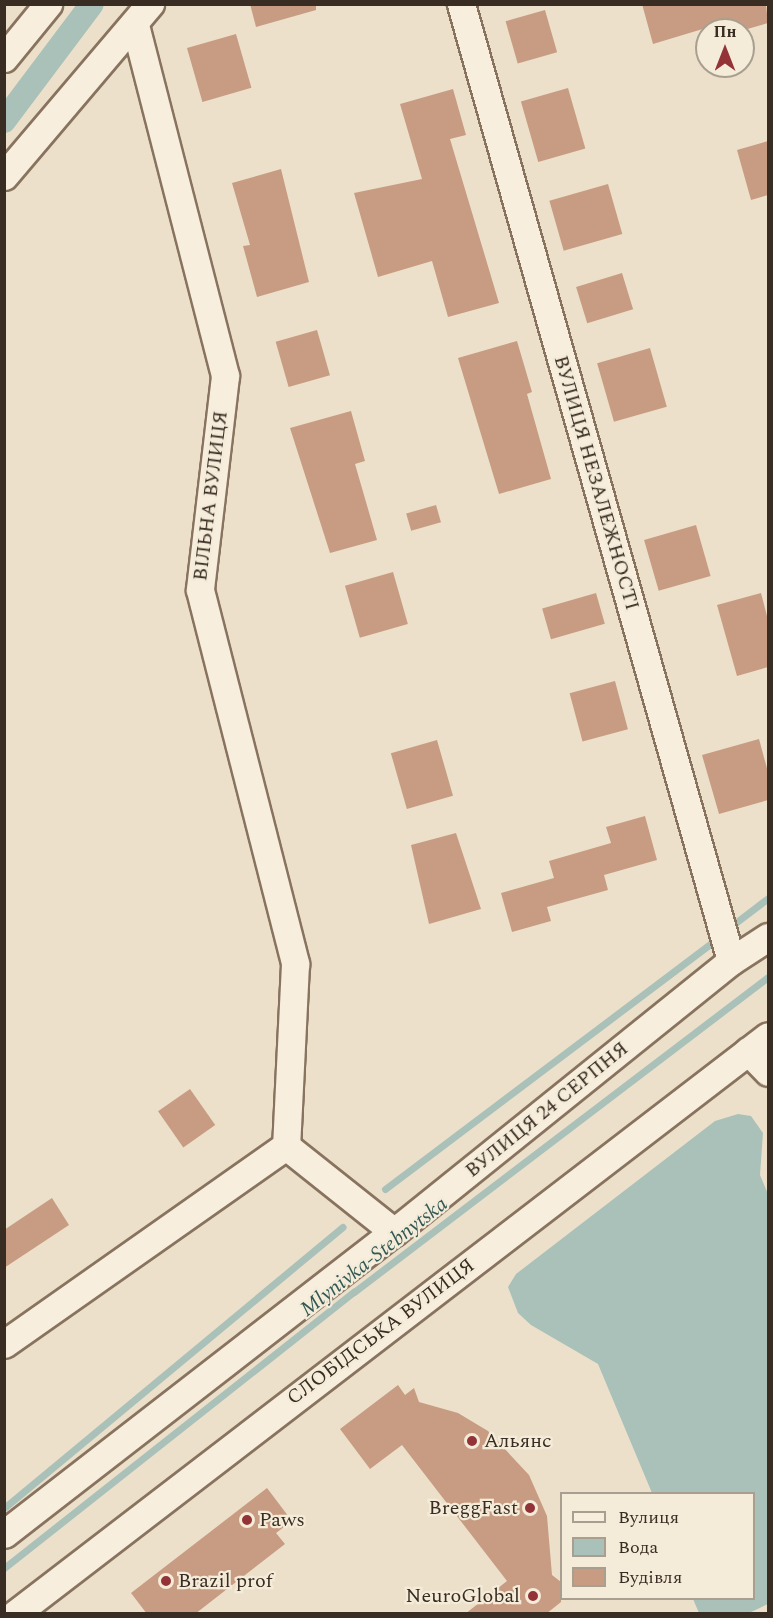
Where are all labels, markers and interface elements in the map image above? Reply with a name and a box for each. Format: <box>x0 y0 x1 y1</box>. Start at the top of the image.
north arrow <box>695 18 755 78</box>
text: Пн <box>713 20 737 44</box>
street label: ВУЛИЦЯ НЕЗАЛЕЖНОСТІ <box>548 353 644 613</box>
street label: ВІЛЬНА ВУЛИЦЯ <box>189 410 233 582</box>
street label: ВУЛИЦЯ 24 СЕРПНЯ <box>461 1037 633 1183</box>
water label: Mlynivka-Stebnytska <box>295 1192 453 1322</box>
street label: СЛОБІДСЬКА ВУЛИЦЯ <box>283 1254 479 1410</box>
place label: Альянс <box>484 1429 552 1453</box>
marker: Альянс <box>465 1434 479 1448</box>
legend <box>560 1492 755 1600</box>
place label: BreggFast <box>429 1496 518 1520</box>
marker: BreggFast <box>523 1501 537 1515</box>
text: Вулиця <box>618 1504 679 1531</box>
place label: Paws <box>259 1508 305 1532</box>
marker: Paws <box>240 1513 254 1527</box>
text: Вода <box>618 1534 658 1561</box>
text: Будівля <box>618 1564 682 1591</box>
place label: Brazil prof <box>178 1569 273 1593</box>
marker: Brazil prof <box>159 1574 173 1588</box>
place label: NeuroGlobal <box>406 1584 520 1608</box>
marker: NeuroGlobal <box>524 1587 542 1605</box>

